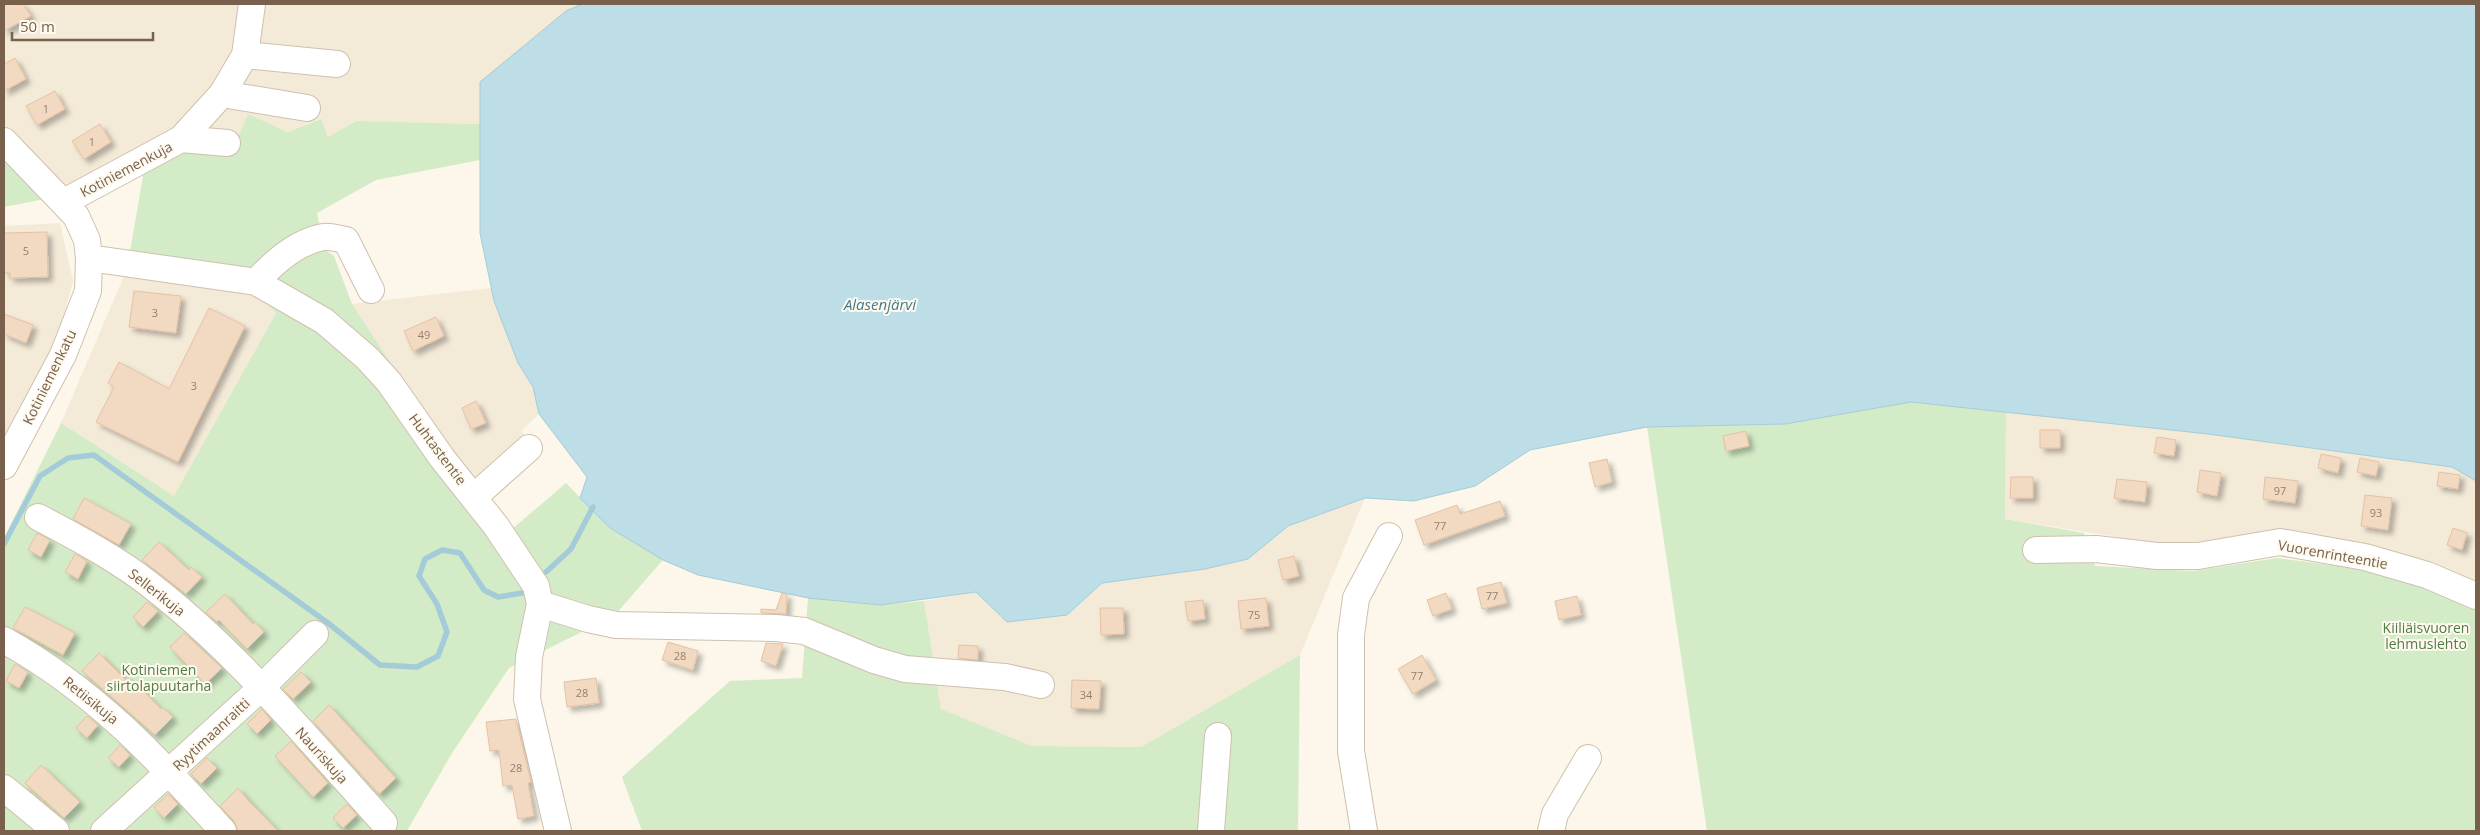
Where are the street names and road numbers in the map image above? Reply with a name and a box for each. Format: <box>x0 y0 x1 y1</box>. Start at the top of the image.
street label: Kotiniemenkuja <box>76 137 176 201</box>
street label: Kotiniemenkatu <box>18 326 80 428</box>
street label: Huhtastentie <box>405 409 471 489</box>
street label: Vuorenrinteentie <box>2277 535 2389 573</box>
street label: Sellerikuja <box>125 564 189 620</box>
street label: Retiisikuja <box>59 672 123 728</box>
street label: Ryytimaanraitti <box>168 693 254 775</box>
street label: Nauriskuja <box>291 723 353 787</box>

